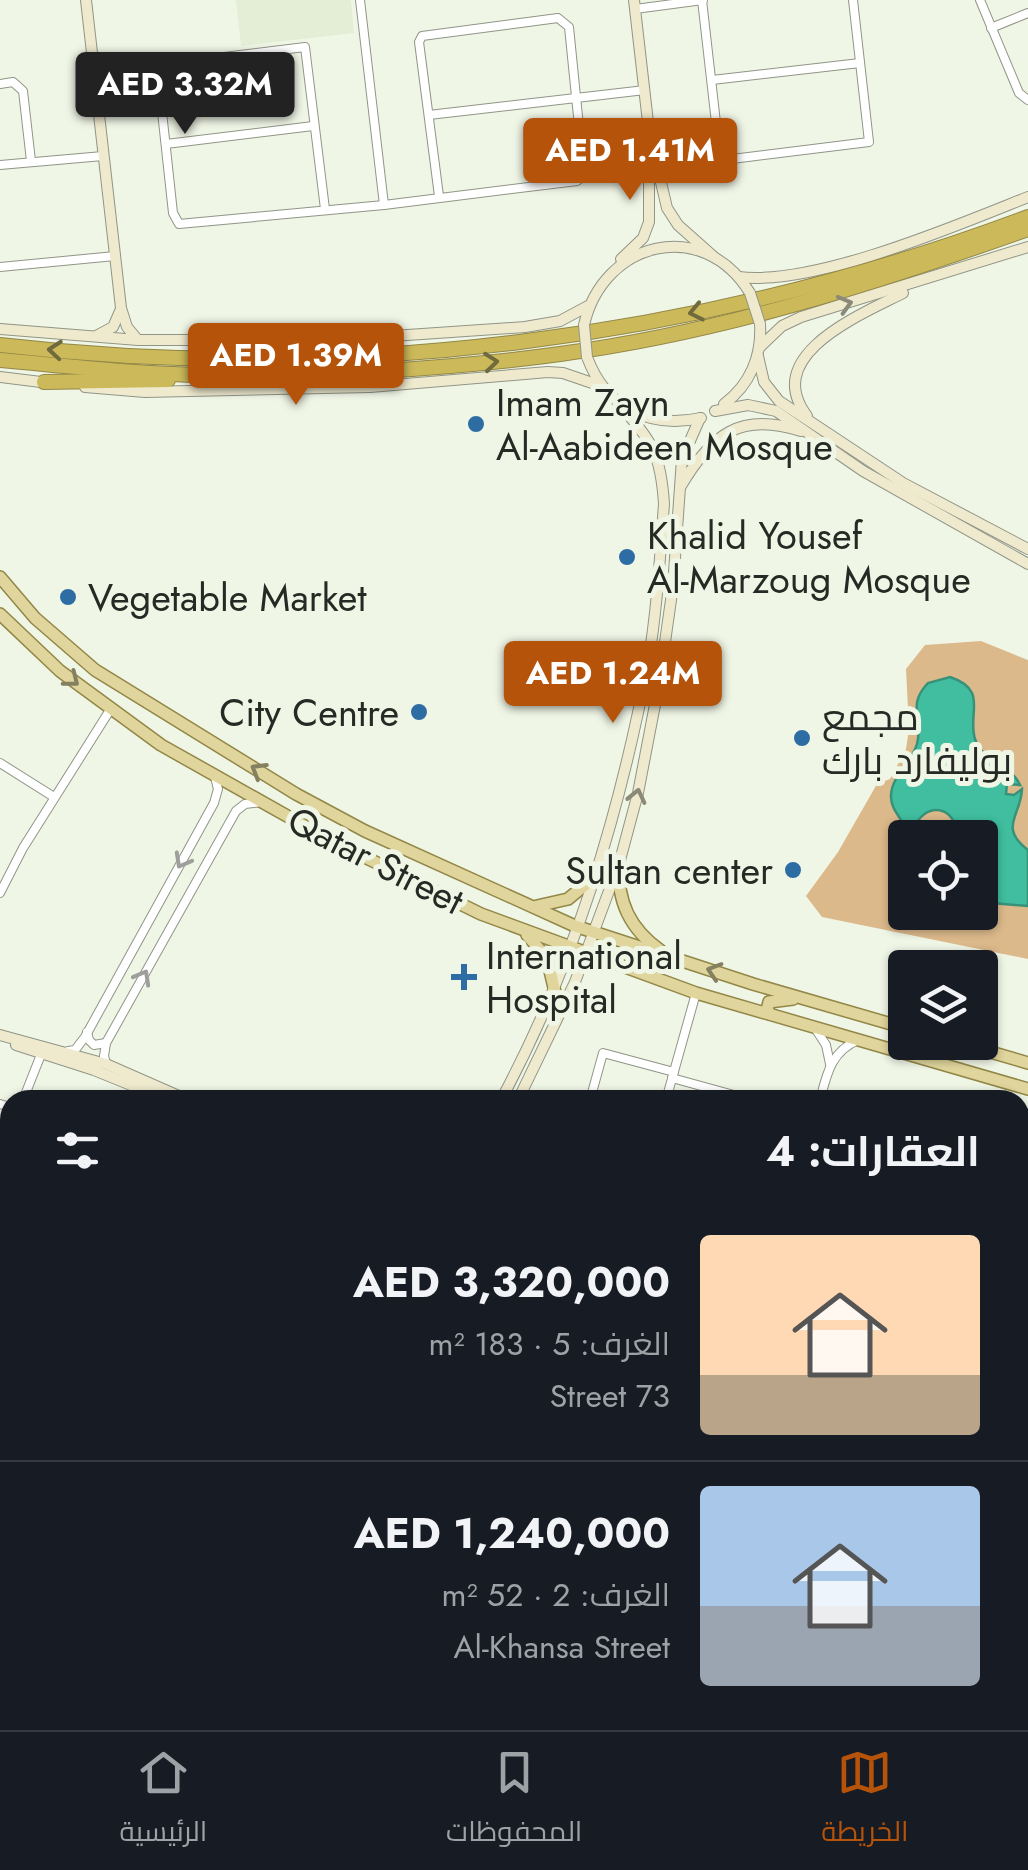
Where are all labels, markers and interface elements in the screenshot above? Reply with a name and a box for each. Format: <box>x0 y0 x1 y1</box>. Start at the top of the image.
pin: AED 3.32M <box>71 52 299 137</box>
text: AED 3.32M <box>98 61 272 107</box>
pin: AED 1.41M <box>516 118 744 203</box>
text: AED 1.41M <box>545 127 715 173</box>
one-way arrow <box>836 295 854 316</box>
one-way arrow <box>688 300 705 321</box>
pin: AED 1.39M <box>182 323 410 408</box>
text: AED 1.39M <box>210 332 382 378</box>
one-way arrow <box>46 340 62 361</box>
one-way arrow <box>484 352 500 373</box>
place label: Imam Zayn Al-Aabideen Mosque <box>496 375 833 474</box>
marker: Imam Zayn Al-Aabideen Mosque <box>465 413 487 435</box>
place label: Khalid Yousef Al-Marzoug Mosque <box>647 508 971 607</box>
marker: Khalid Yousef Al-Marzoug Mosque <box>616 546 638 568</box>
place label: Vegetable Market <box>88 570 367 625</box>
marker: Vegetable Market <box>57 586 79 608</box>
pin: AED 1.24M <box>499 641 727 726</box>
text: AED 1.24M <box>526 650 700 696</box>
one-way arrow <box>60 668 78 686</box>
place label: City Centre <box>219 685 399 740</box>
place label: مجمع بوليفارد بارك <box>822 689 1012 788</box>
marker: City Centre <box>408 701 430 723</box>
marker: مجمع بوليفارد بارك <box>791 727 813 749</box>
one-way arrow <box>251 763 269 782</box>
one-way arrow <box>625 788 646 805</box>
street label: Qatar Street <box>279 792 473 928</box>
map controls <box>888 820 998 1060</box>
button: locate <box>888 820 998 930</box>
place label: Sultan center <box>565 843 773 898</box>
one-way arrow <box>174 850 194 868</box>
marker: Sultan center <box>782 859 804 881</box>
place label: International Hospital <box>486 928 682 1027</box>
button: layers <box>888 950 998 1060</box>
one-way arrow <box>707 963 724 983</box>
marker: International Hospital <box>451 964 477 990</box>
one-way arrow <box>130 970 150 988</box>
text: العقارات: 4 <box>766 1121 980 1182</box>
icon: filters <box>50 1123 105 1178</box>
text: AED 3,320,000 <box>353 1252 670 1313</box>
icon: home <box>780 1275 900 1395</box>
text: الغرف: 5 · 183 m² <box>428 1321 670 1367</box>
text: Street 73 <box>550 1373 670 1419</box>
text: AED 1,240,000 <box>354 1503 670 1564</box>
icon: home <box>780 1526 900 1646</box>
text: الغرف: 2 · 52 m² <box>441 1572 670 1618</box>
text: Al-Khansa Street <box>453 1624 670 1670</box>
tab: الرئيسية <box>119 1745 207 1857</box>
tab: المحفوظات <box>446 1745 582 1857</box>
tab: الخريطة <box>821 1745 909 1857</box>

